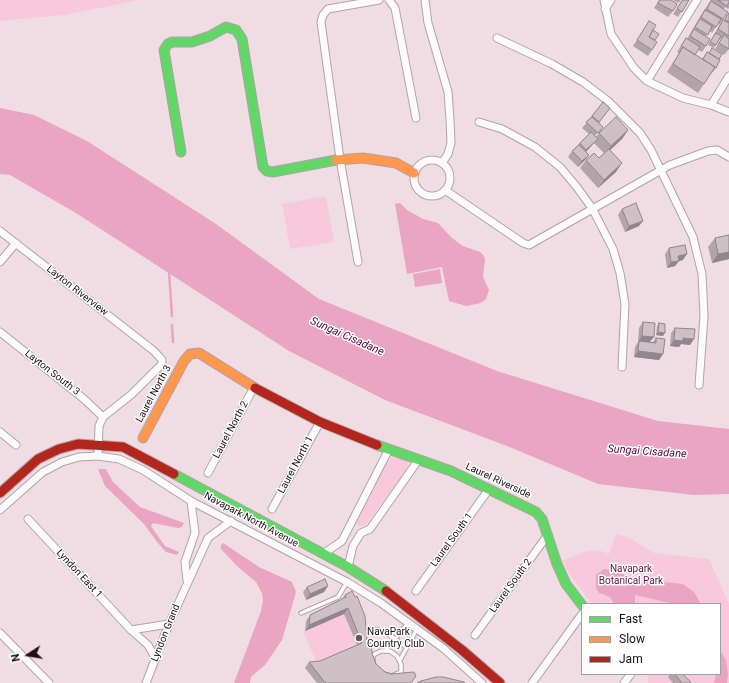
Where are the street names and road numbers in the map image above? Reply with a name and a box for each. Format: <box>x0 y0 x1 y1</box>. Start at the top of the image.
street label: Layton Riverview <box>44 263 110 319</box>
street label: Layton South 3 <box>22 348 82 398</box>
street label: Laurel North 3 <box>134 363 174 425</box>
street label: Laurel North 2 <box>211 399 251 461</box>
street label: Laurel North 1 <box>276 434 316 496</box>
street label: Laurel Riverside <box>464 461 532 501</box>
street label: Navapark North Avenue <box>202 490 300 550</box>
street label: Laurel South 1 <box>428 511 476 569</box>
street label: Lyndon East 1 <box>53 547 105 601</box>
street label: Laurel South 2 <box>487 557 535 615</box>
street label: Lyndon Grand <box>149 602 183 664</box>

